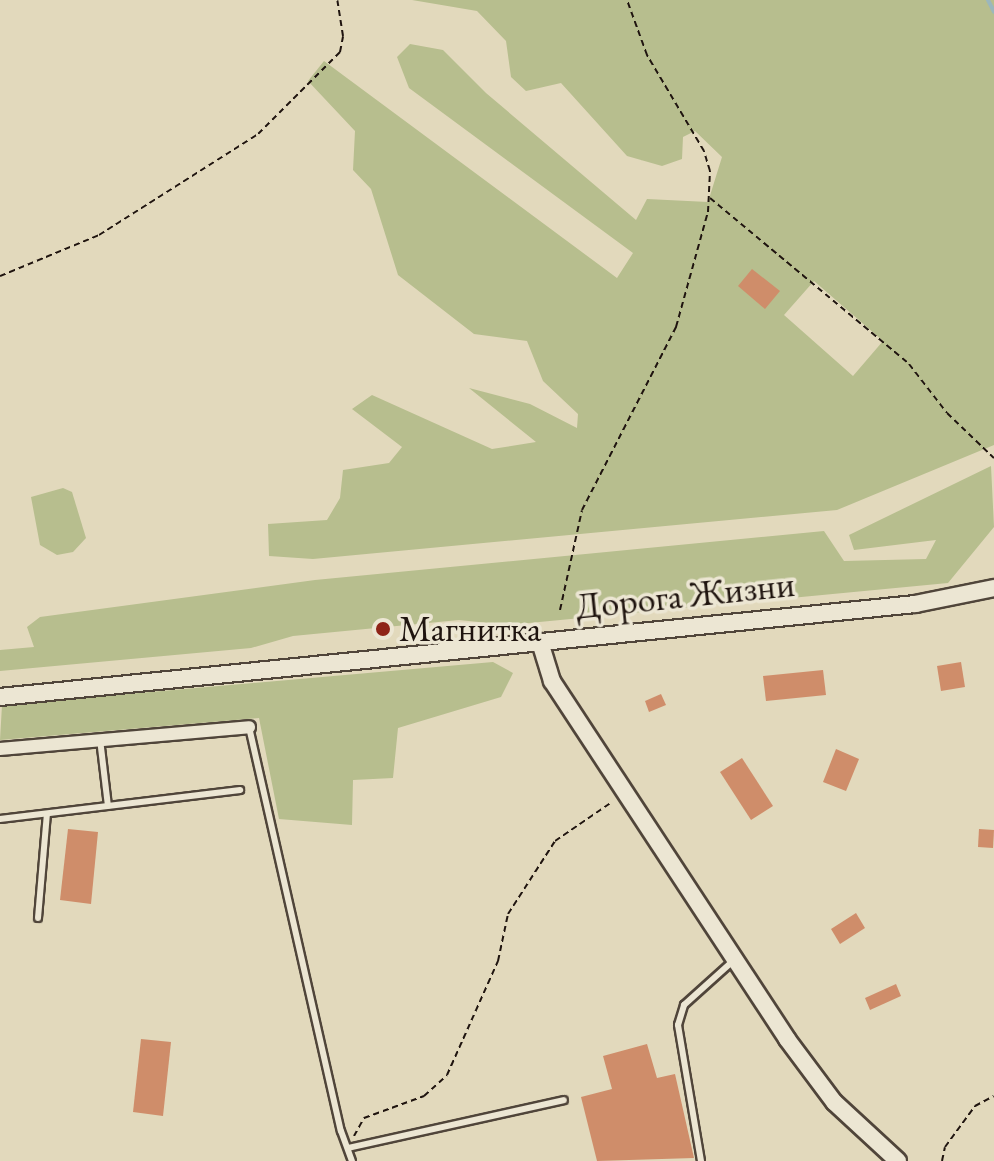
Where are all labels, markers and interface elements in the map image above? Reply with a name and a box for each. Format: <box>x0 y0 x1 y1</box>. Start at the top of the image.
street label: Дорога Жизни <box>573 562 797 628</box>
place label: Магнитка <box>399 607 541 651</box>
marker: Магнитка <box>374 620 392 638</box>

